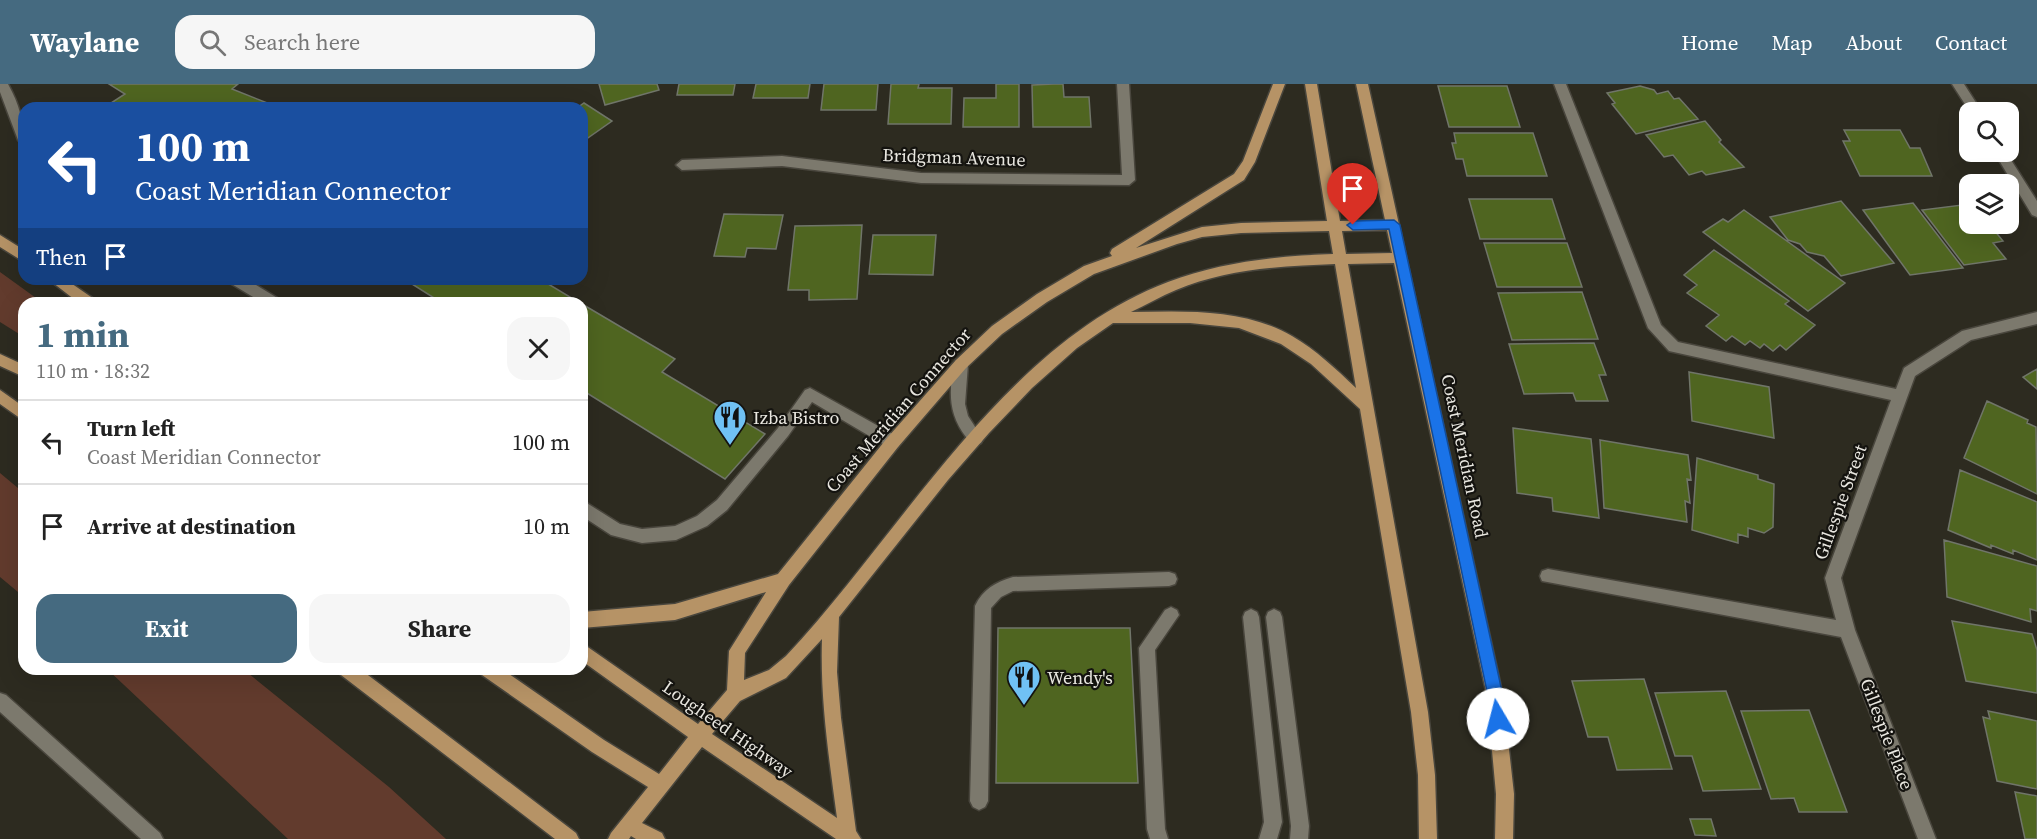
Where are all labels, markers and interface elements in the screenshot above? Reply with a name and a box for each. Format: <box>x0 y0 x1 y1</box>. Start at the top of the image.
search box <box>175 15 595 69</box>
text: Waylane <box>30 23 139 61</box>
icon: search <box>196 26 229 59</box>
text: Search here <box>244 27 360 57</box>
text: Home <box>1681 28 1739 57</box>
text: Map <box>1772 28 1813 57</box>
text: About <box>1846 28 1902 57</box>
text: Contact <box>1935 28 2007 57</box>
map controls <box>1959 102 2019 234</box>
button: search <box>1959 102 2019 162</box>
text: 100 m <box>135 117 250 175</box>
icon: left <box>36 126 114 204</box>
street label: Bridgman Avenue <box>882 142 1026 172</box>
pin <box>1327 163 1378 225</box>
text: Coast Meridian Connector <box>135 172 451 209</box>
icon: arrive <box>1336 172 1369 205</box>
button: layers <box>1959 174 2019 234</box>
icon: arrive <box>99 240 132 273</box>
text: Then <box>36 242 87 272</box>
text: 1 min <box>36 310 129 359</box>
button: close <box>507 317 570 380</box>
street label: Coast Meridian Connector <box>820 322 977 498</box>
text: 110 m · 18:32 <box>36 357 150 385</box>
street label: Coast Meridian Road <box>1435 372 1495 540</box>
restaurant icon: Izba Bistro <box>712 399 748 446</box>
place label: Izba Bistro <box>753 405 839 430</box>
text: Turn left <box>87 413 175 443</box>
icon: left <box>36 426 69 459</box>
text: 100 m <box>512 427 570 457</box>
street label: Gillespie Street <box>1808 441 1872 563</box>
text: Coast Meridian Connector <box>87 443 321 471</box>
icon: arrive <box>36 510 69 543</box>
text: Arrive at destination <box>87 511 296 541</box>
text: 10 m <box>523 511 570 541</box>
button: Exit <box>36 594 297 663</box>
button: Share <box>309 594 570 663</box>
restaurant icon: Wendy's <box>1006 659 1042 706</box>
place label: Wendy's <box>1047 665 1113 690</box>
street label: Lougheed Highway <box>658 675 799 784</box>
street label: Gillespie Place <box>1854 675 1920 793</box>
position arrow <box>1466 687 1530 751</box>

